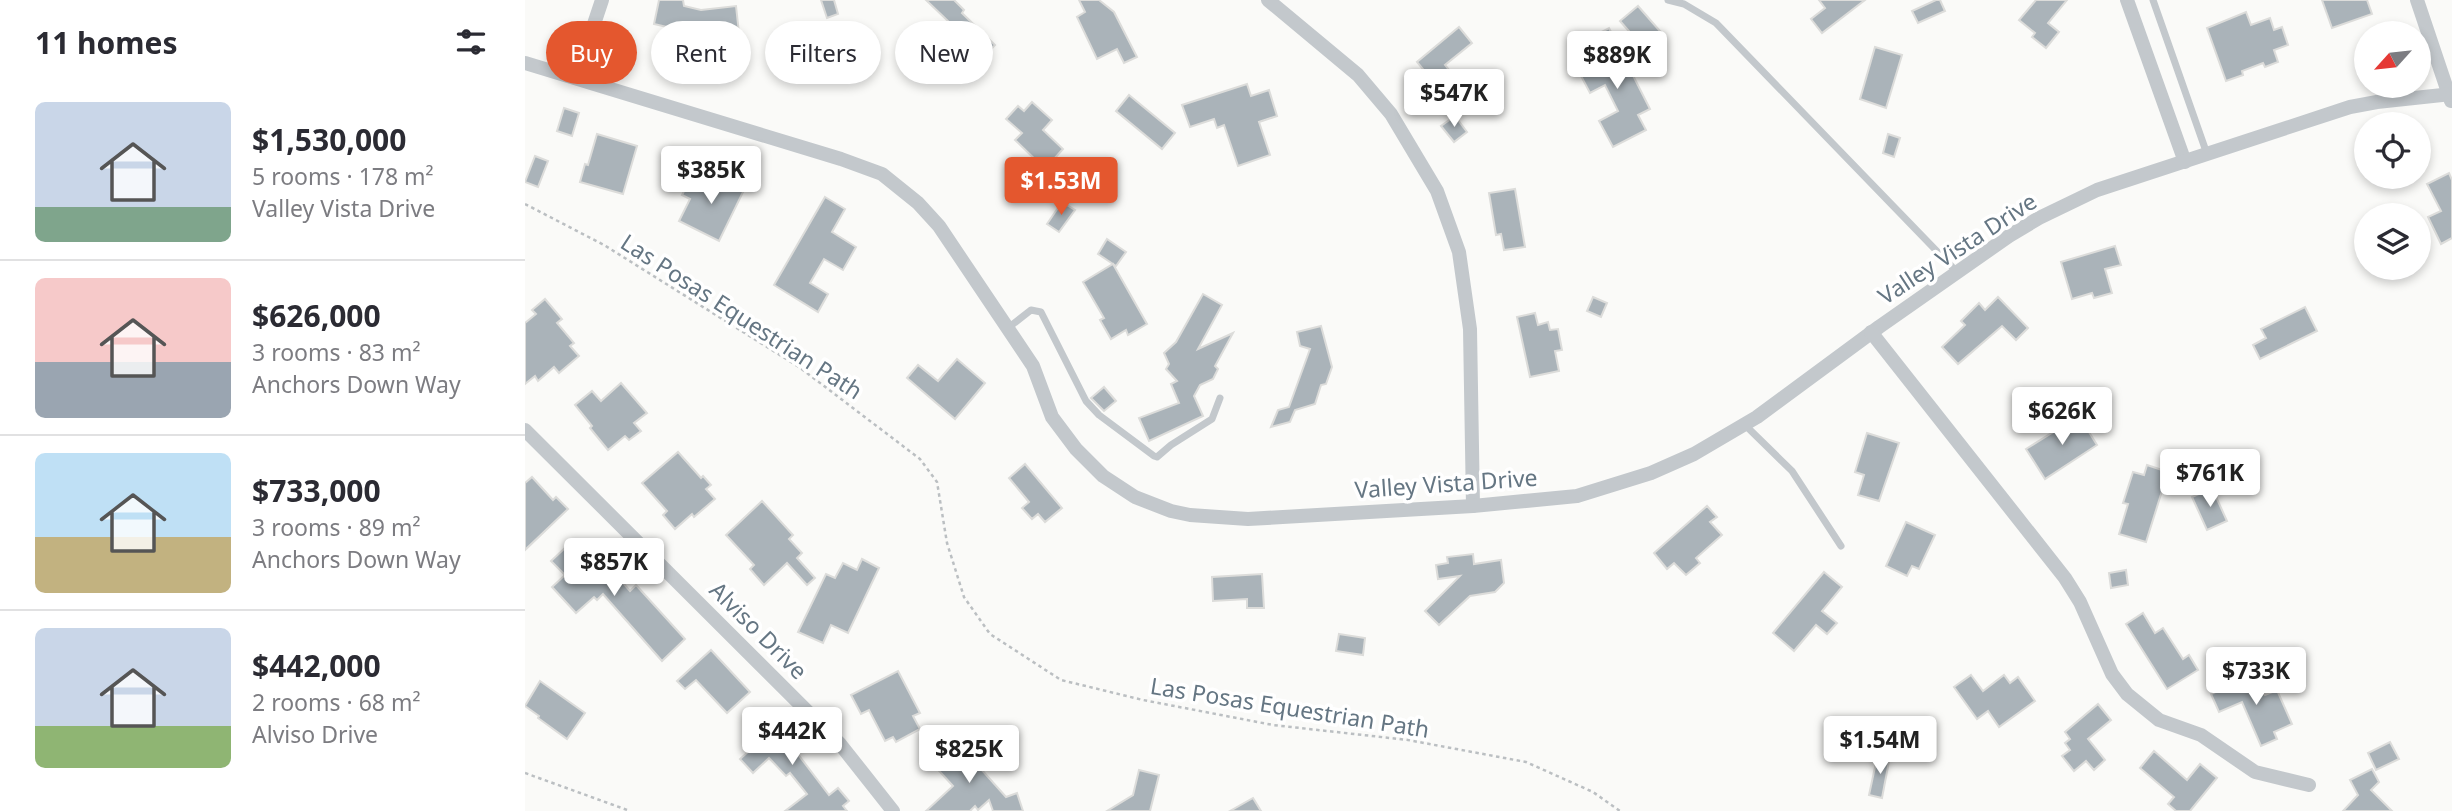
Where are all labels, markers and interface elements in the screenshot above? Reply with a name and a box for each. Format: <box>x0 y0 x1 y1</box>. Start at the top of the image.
chip: Buy <box>546 21 637 84</box>
chip: Rent <box>651 21 751 84</box>
chip: Filters <box>765 21 881 84</box>
chip: New <box>895 21 993 84</box>
north arrow <box>2354 21 2431 98</box>
map controls <box>2354 21 2431 280</box>
text: 11 homes <box>35 22 178 63</box>
icon: filters <box>452 23 490 61</box>
pin: $889K <box>1568 32 1666 91</box>
text: $889K <box>1583 38 1651 70</box>
pin: $547K <box>1405 69 1503 129</box>
text: $547K <box>1420 76 1488 108</box>
button: locate <box>2354 112 2431 189</box>
text: $1,530,000 <box>252 119 406 160</box>
icon: home <box>91 130 175 214</box>
pin: $385K <box>662 146 760 206</box>
text: $385K <box>677 153 745 185</box>
pin: $1.53M <box>1004 158 1118 217</box>
text: 5 rooms · 178 m² <box>252 160 434 192</box>
text: $1.53M <box>1021 164 1101 196</box>
street label: Valley Vista Drive <box>1871 185 2043 311</box>
text: Valley Vista Drive <box>252 192 435 224</box>
button: layers <box>2354 203 2431 280</box>
street label: Las Posas Equestrian Path <box>615 226 869 406</box>
text: $626,000 <box>252 295 381 336</box>
icon: home <box>91 306 175 390</box>
text: 3 rooms · 83 m² <box>252 336 421 368</box>
text: Anchors Down Way <box>252 368 461 400</box>
pin: $626K <box>2013 388 2111 447</box>
text: $626K <box>2028 394 2096 426</box>
pin: $761K <box>2161 449 2259 509</box>
text: $761K <box>2176 456 2244 488</box>
street label: Valley Vista Drive <box>1354 461 1538 505</box>
text: $733,000 <box>252 470 381 511</box>
icon: home <box>91 481 175 565</box>
text: 3 rooms · 89 m² <box>252 511 421 543</box>
pin: $857K <box>565 538 663 598</box>
text: Anchors Down Way <box>252 543 461 575</box>
text: $857K <box>580 545 648 577</box>
street label: Alviso Drive <box>703 574 815 686</box>
text: $442,000 <box>252 645 381 686</box>
pin: $733K <box>2207 648 2305 707</box>
text: $733K <box>2222 654 2290 686</box>
icon: home <box>91 656 175 740</box>
street label: Las Posas Equestrian Path <box>1148 669 1432 745</box>
text: 2 rooms · 68 m² <box>252 686 421 718</box>
pin: $442K <box>743 708 841 767</box>
text: $442K <box>758 714 826 746</box>
pin: $1.54M <box>1823 716 1937 776</box>
text: Alviso Drive <box>252 718 378 750</box>
text: $1.54M <box>1840 723 1920 755</box>
pin: $825K <box>920 726 1018 785</box>
text: $825K <box>935 732 1003 764</box>

